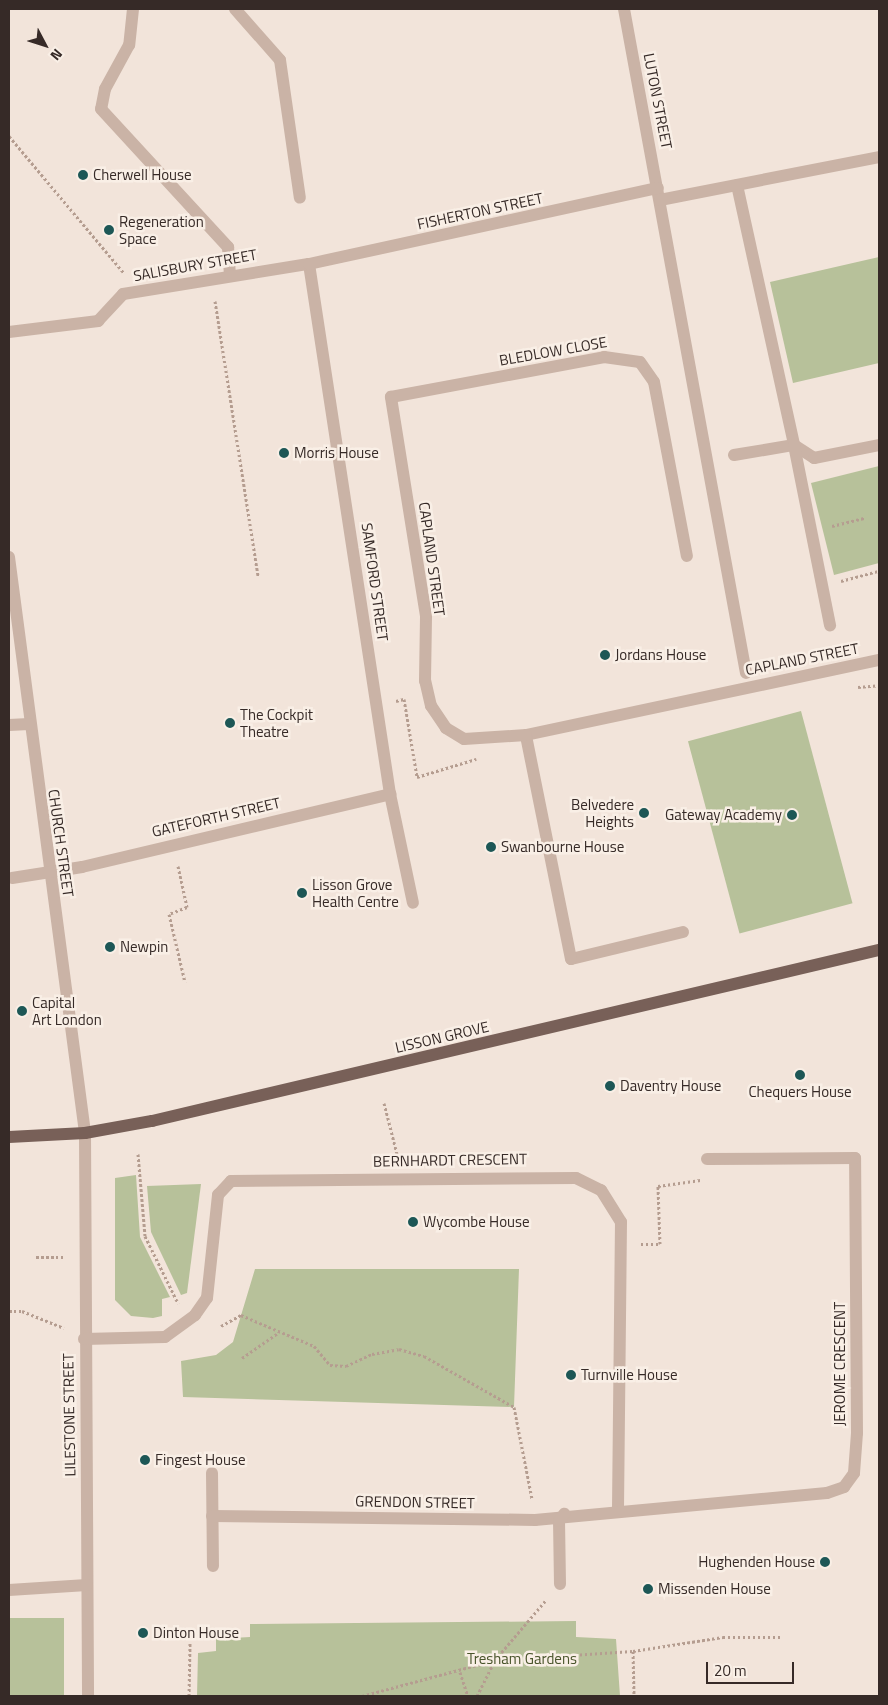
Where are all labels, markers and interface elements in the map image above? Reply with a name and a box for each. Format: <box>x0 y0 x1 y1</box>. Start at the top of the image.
north arrow <box>20 20 70 70</box>
text: N <box>46 44 68 65</box>
street label: LUTON STREET <box>640 52 676 150</box>
place label: Cherwell House <box>93 166 192 184</box>
marker: Cherwell House <box>77 169 89 181</box>
street label: FISHERTON STREET <box>416 189 544 233</box>
place label: Regeneration Space <box>119 212 204 247</box>
marker: Regeneration Space <box>103 224 115 236</box>
street label: SALISBURY STREET <box>132 245 258 285</box>
street label: BLEDLOW CLOSE <box>498 333 608 369</box>
place label: Morris House <box>294 444 379 462</box>
marker: Morris House <box>278 447 290 459</box>
street label: CAPLAND STREET <box>415 501 449 617</box>
street label: SAMFORD STREET <box>358 522 392 642</box>
street label: CAPLAND STREET <box>744 639 860 679</box>
place label: Jordans House <box>615 646 706 664</box>
marker: Jordans House <box>599 649 611 661</box>
place label: The Cockpit Theatre <box>240 705 313 740</box>
marker: The Cockpit Theatre <box>224 717 236 729</box>
street label: CHURCH STREET <box>45 788 77 898</box>
street label: GATEFORTH STREET <box>150 793 282 841</box>
place label: Belvedere Heights <box>571 795 634 830</box>
place label: Gateway Academy <box>665 806 782 824</box>
marker: Belvedere Heights <box>638 807 650 819</box>
marker: Gateway Academy <box>786 809 798 821</box>
place label: Swanbourne House <box>501 838 624 856</box>
marker: Swanbourne House <box>485 841 497 853</box>
place label: Lisson Grove Health Centre <box>312 875 399 910</box>
marker: Lisson Grove Health Centre <box>296 887 308 899</box>
place label: Newpin <box>120 938 168 956</box>
marker: Newpin <box>104 941 116 953</box>
place label: Capital Art London <box>32 993 102 1028</box>
marker: Capital Art London <box>16 1005 28 1017</box>
street label: LISSON GROVE <box>393 1017 491 1057</box>
marker: Chequers House <box>794 1069 806 1081</box>
place label: Daventry House <box>620 1077 721 1095</box>
marker: Daventry House <box>604 1080 616 1092</box>
place label: Chequers House <box>748 1083 852 1101</box>
street label: BERNHARDT CRESCENT <box>373 1150 527 1170</box>
place label: Wycombe House <box>423 1213 530 1231</box>
marker: Wycombe House <box>407 1216 419 1228</box>
street label: JEROME CRESCENT <box>831 1302 849 1426</box>
street label: LILESTONE STREET <box>59 1353 79 1477</box>
place label: Turnville House <box>581 1366 678 1384</box>
marker: Turnville House <box>565 1369 577 1381</box>
place label: Fingest House <box>155 1451 246 1469</box>
marker: Fingest House <box>139 1454 151 1466</box>
street label: GRENDON STREET <box>355 1492 475 1512</box>
place label: Hughenden House <box>698 1553 815 1571</box>
marker: Hughenden House <box>819 1556 831 1568</box>
place label: Missenden House <box>658 1580 771 1598</box>
marker: Missenden House <box>642 1583 654 1595</box>
place label: Dinton House <box>153 1624 239 1642</box>
marker: Dinton House <box>137 1627 149 1639</box>
park label: Tresham Gardens <box>467 1650 577 1668</box>
scale bar <box>708 1652 796 1684</box>
text: 20 m <box>714 1659 747 1682</box>

